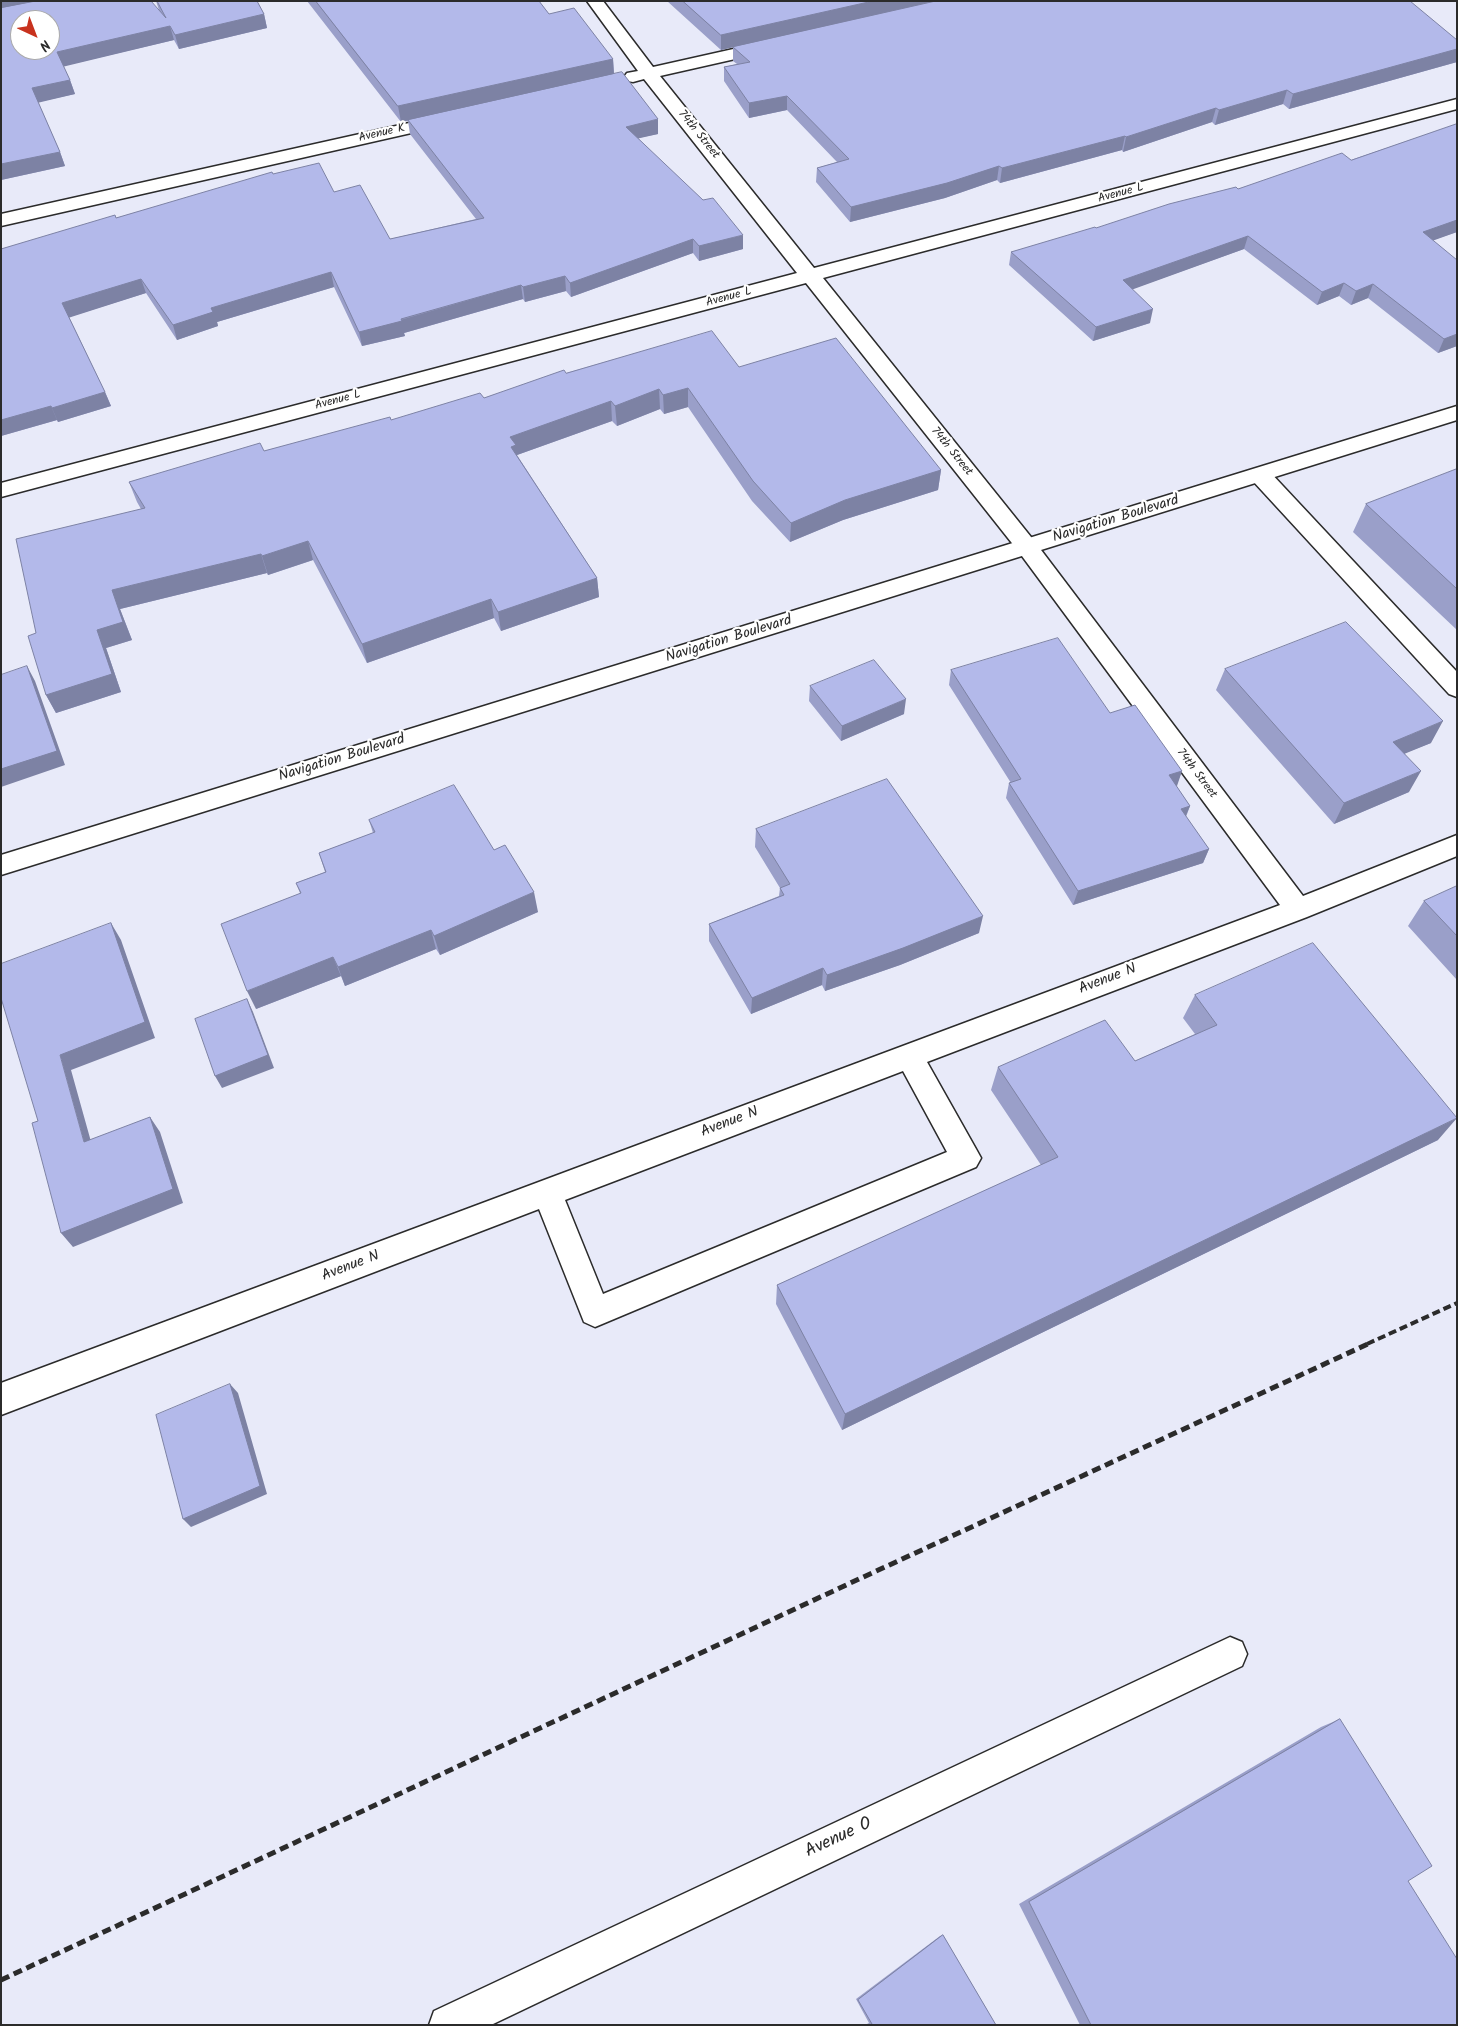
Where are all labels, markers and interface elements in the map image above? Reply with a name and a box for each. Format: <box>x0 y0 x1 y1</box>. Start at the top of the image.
north arrow <box>10 10 60 60</box>
text: N <box>34 34 55 56</box>
street label: 74th Street <box>674 108 722 162</box>
street label: Avenue K <box>357 122 407 146</box>
street label: Avenue L <box>1097 181 1145 207</box>
street label: Avenue L <box>705 285 753 311</box>
street label: Avenue L <box>314 388 362 414</box>
street label: 74th Street <box>927 425 975 479</box>
street label: Navigation Boulevard <box>1051 492 1181 548</box>
street label: Navigation Boulevard <box>664 612 794 668</box>
street label: Navigation Boulevard <box>277 731 407 787</box>
street label: 74th Street <box>1173 746 1219 802</box>
street label: Avenue N <box>1077 961 1139 999</box>
street label: Avenue N <box>699 1104 761 1142</box>
street label: Avenue N <box>320 1248 382 1286</box>
street label: Avenue O <box>802 1814 876 1864</box>

